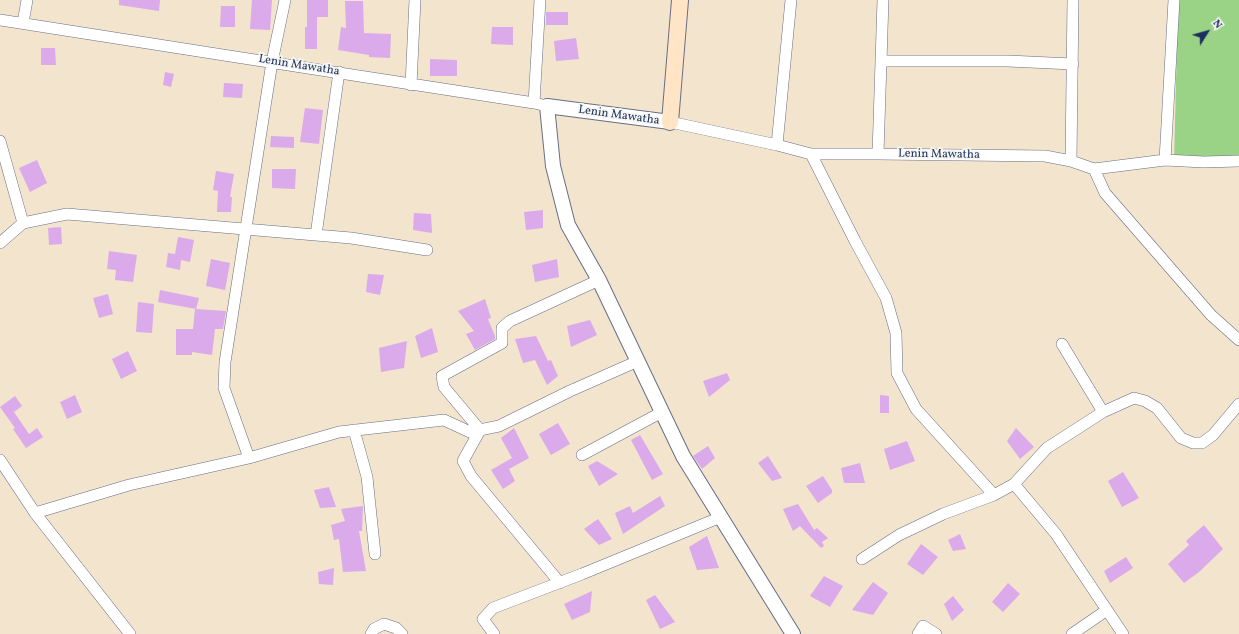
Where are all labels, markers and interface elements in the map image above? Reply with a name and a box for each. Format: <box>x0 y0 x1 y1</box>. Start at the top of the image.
north arrow <box>1187 12 1227 52</box>
text: N <box>1209 17 1225 32</box>
street label: Lenin Mawatha <box>257 52 341 80</box>
street label: Lenin Mawatha <box>577 103 661 129</box>
street label: Lenin Mawatha <box>898 147 980 163</box>

